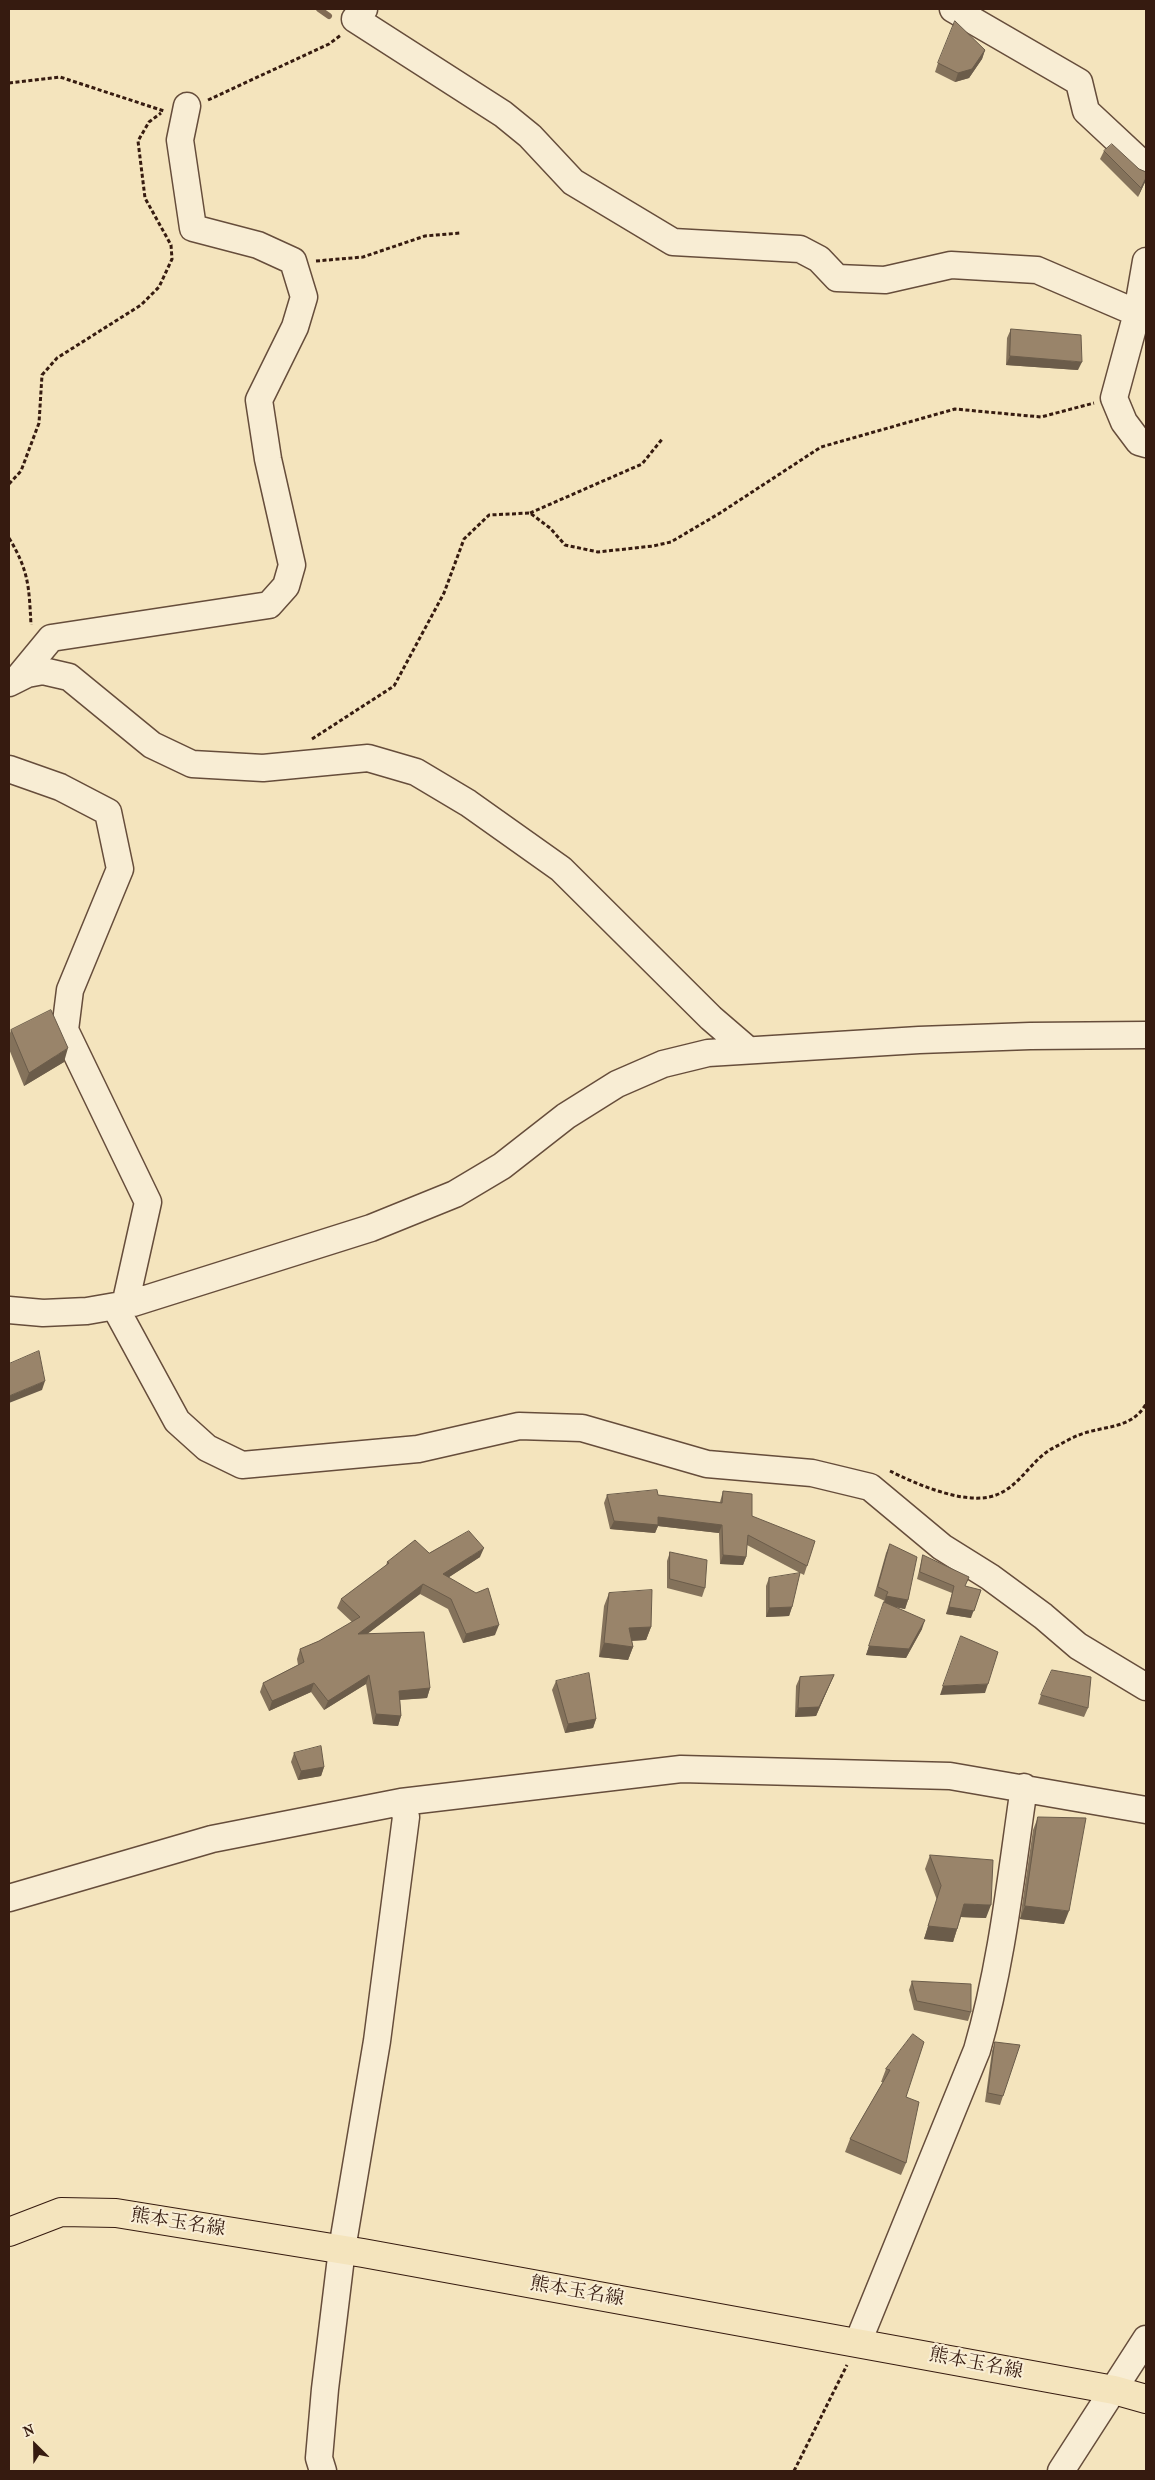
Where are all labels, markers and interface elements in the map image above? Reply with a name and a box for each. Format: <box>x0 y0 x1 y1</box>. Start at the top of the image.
street label: 熊本玉名線 <box>129 2204 227 2242</box>
street label: 熊本玉名線 <box>528 2273 626 2311</box>
street label: 熊本玉名線 <box>927 2344 1025 2384</box>
north arrow <box>10 2420 60 2470</box>
text: N <box>21 2421 37 2441</box>

